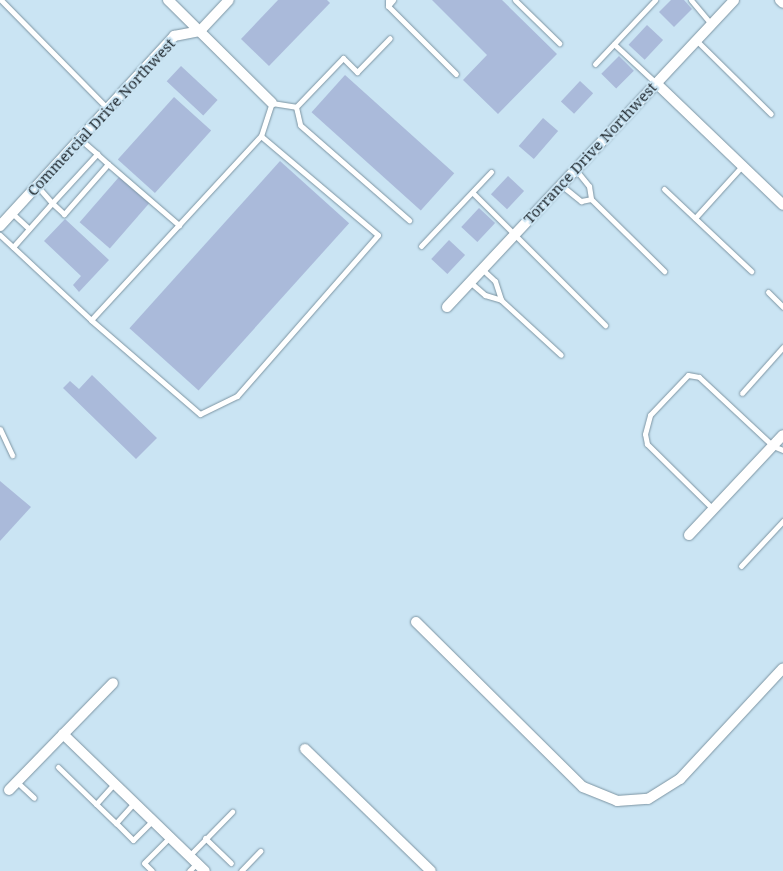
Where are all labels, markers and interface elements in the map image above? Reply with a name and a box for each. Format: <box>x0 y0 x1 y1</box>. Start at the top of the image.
street label: Commercial Drive Northwest <box>23 34 179 200</box>
street label: Torrance Drive Northwest <box>520 79 660 227</box>

